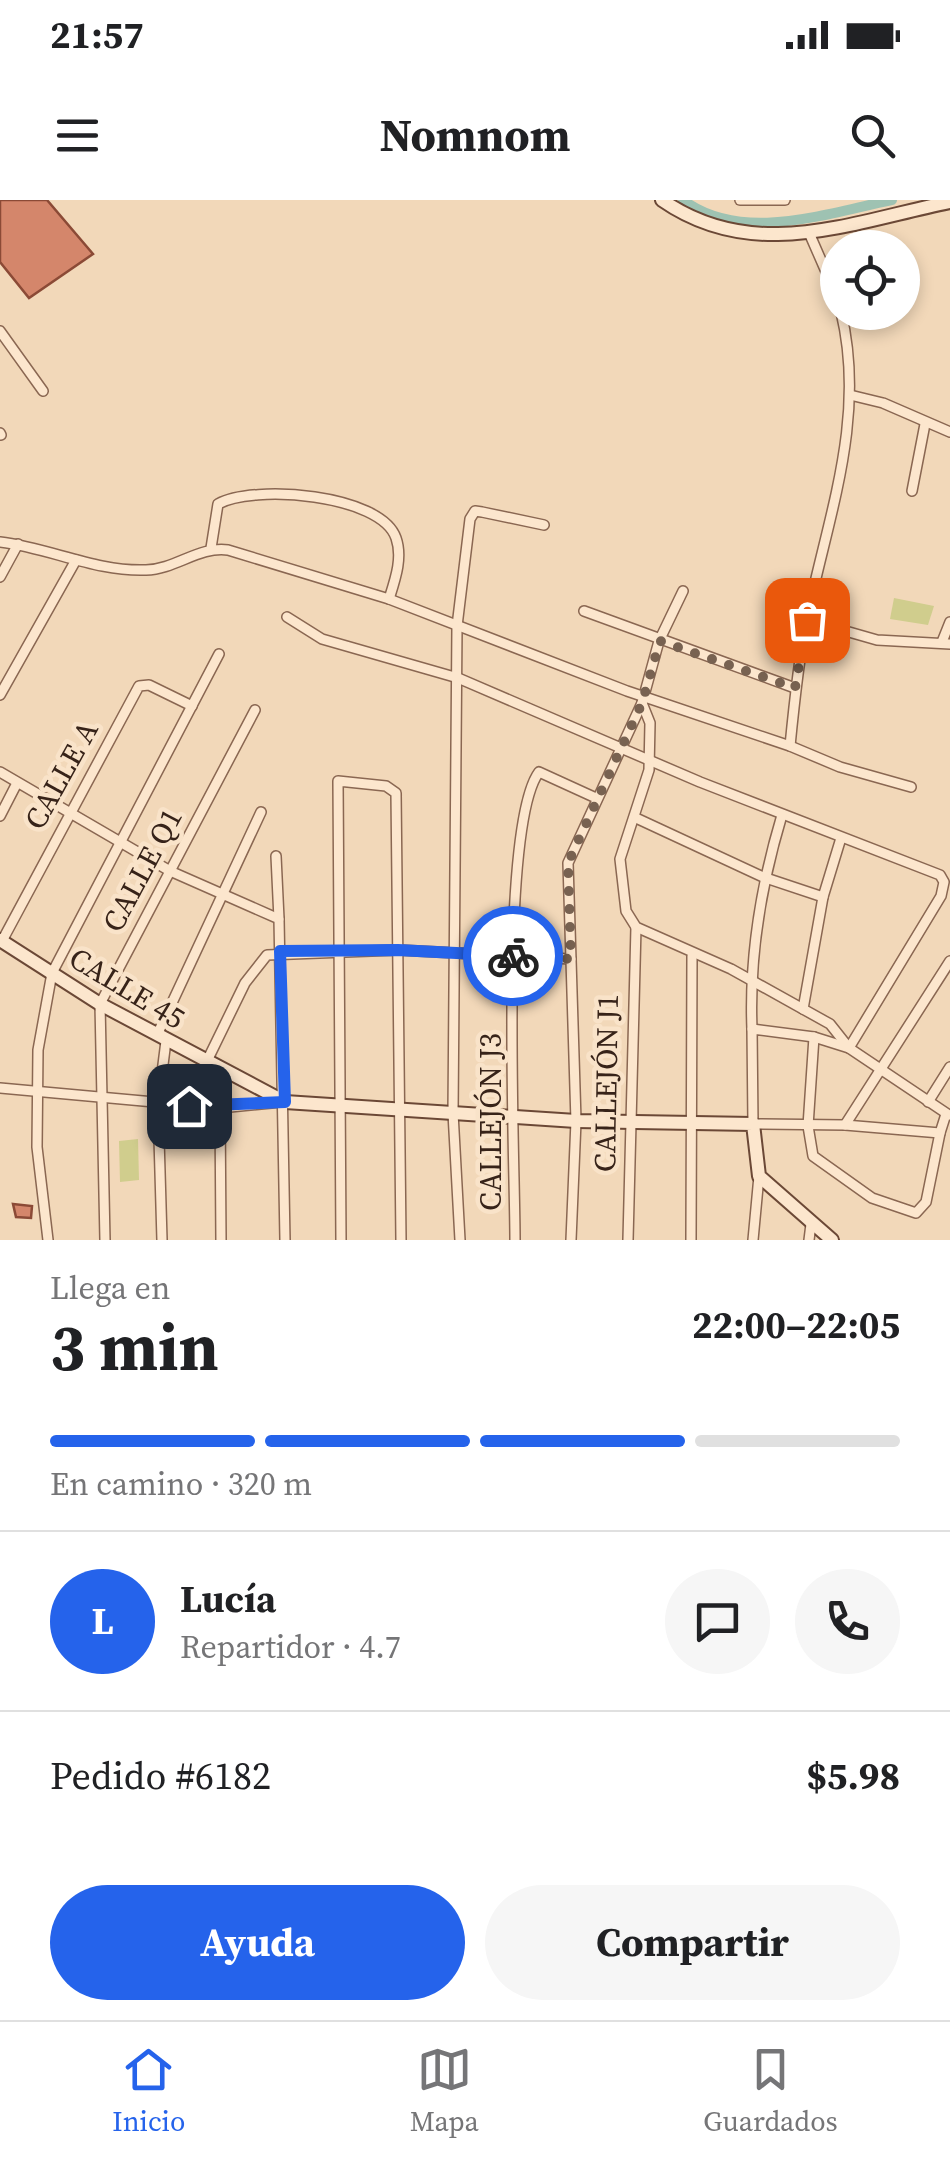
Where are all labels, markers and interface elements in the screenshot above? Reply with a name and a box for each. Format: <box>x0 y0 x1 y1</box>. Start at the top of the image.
text: 21:57 <box>50 9 144 61</box>
text: Nomnom <box>379 104 571 166</box>
icon: menu <box>50 108 105 163</box>
icon: search <box>845 108 900 163</box>
map controls <box>820 230 920 330</box>
button: locate <box>820 230 920 330</box>
pin <box>765 578 850 663</box>
icon: bag <box>780 593 835 648</box>
street label: CALLE A <box>14 713 108 837</box>
street label: CALLE Q1 <box>92 801 192 939</box>
courier <box>463 906 563 1006</box>
icon: bike <box>486 929 541 984</box>
street label: CALLE 45 <box>61 937 193 1039</box>
street label: CALLEJÓN J1 <box>584 994 628 1172</box>
street label: CALLEJÓN J3 <box>470 1033 511 1211</box>
pin <box>147 1064 232 1149</box>
icon: home <box>162 1079 217 1134</box>
text: Llega en <box>50 1266 170 1310</box>
text: 22:00–22:05 <box>692 1299 900 1351</box>
text: 3 min <box>50 1303 219 1392</box>
text: En camino · 320 m <box>50 1462 312 1506</box>
button: chat <box>665 1569 770 1674</box>
button: phone <box>795 1569 900 1674</box>
text: Lucía <box>180 1573 276 1625</box>
text: L <box>91 1595 114 1647</box>
text: Repartidor · 4.7 <box>180 1625 401 1669</box>
text: Pedido #6182 <box>50 1750 271 1802</box>
text: $5.98 <box>806 1750 900 1802</box>
button: Ayuda <box>50 1885 465 2000</box>
button: Compartir <box>485 1885 900 2000</box>
tab: Inicio <box>112 2042 185 2140</box>
tab: Mapa <box>410 2042 479 2140</box>
tab: Guardados <box>703 2042 838 2140</box>

